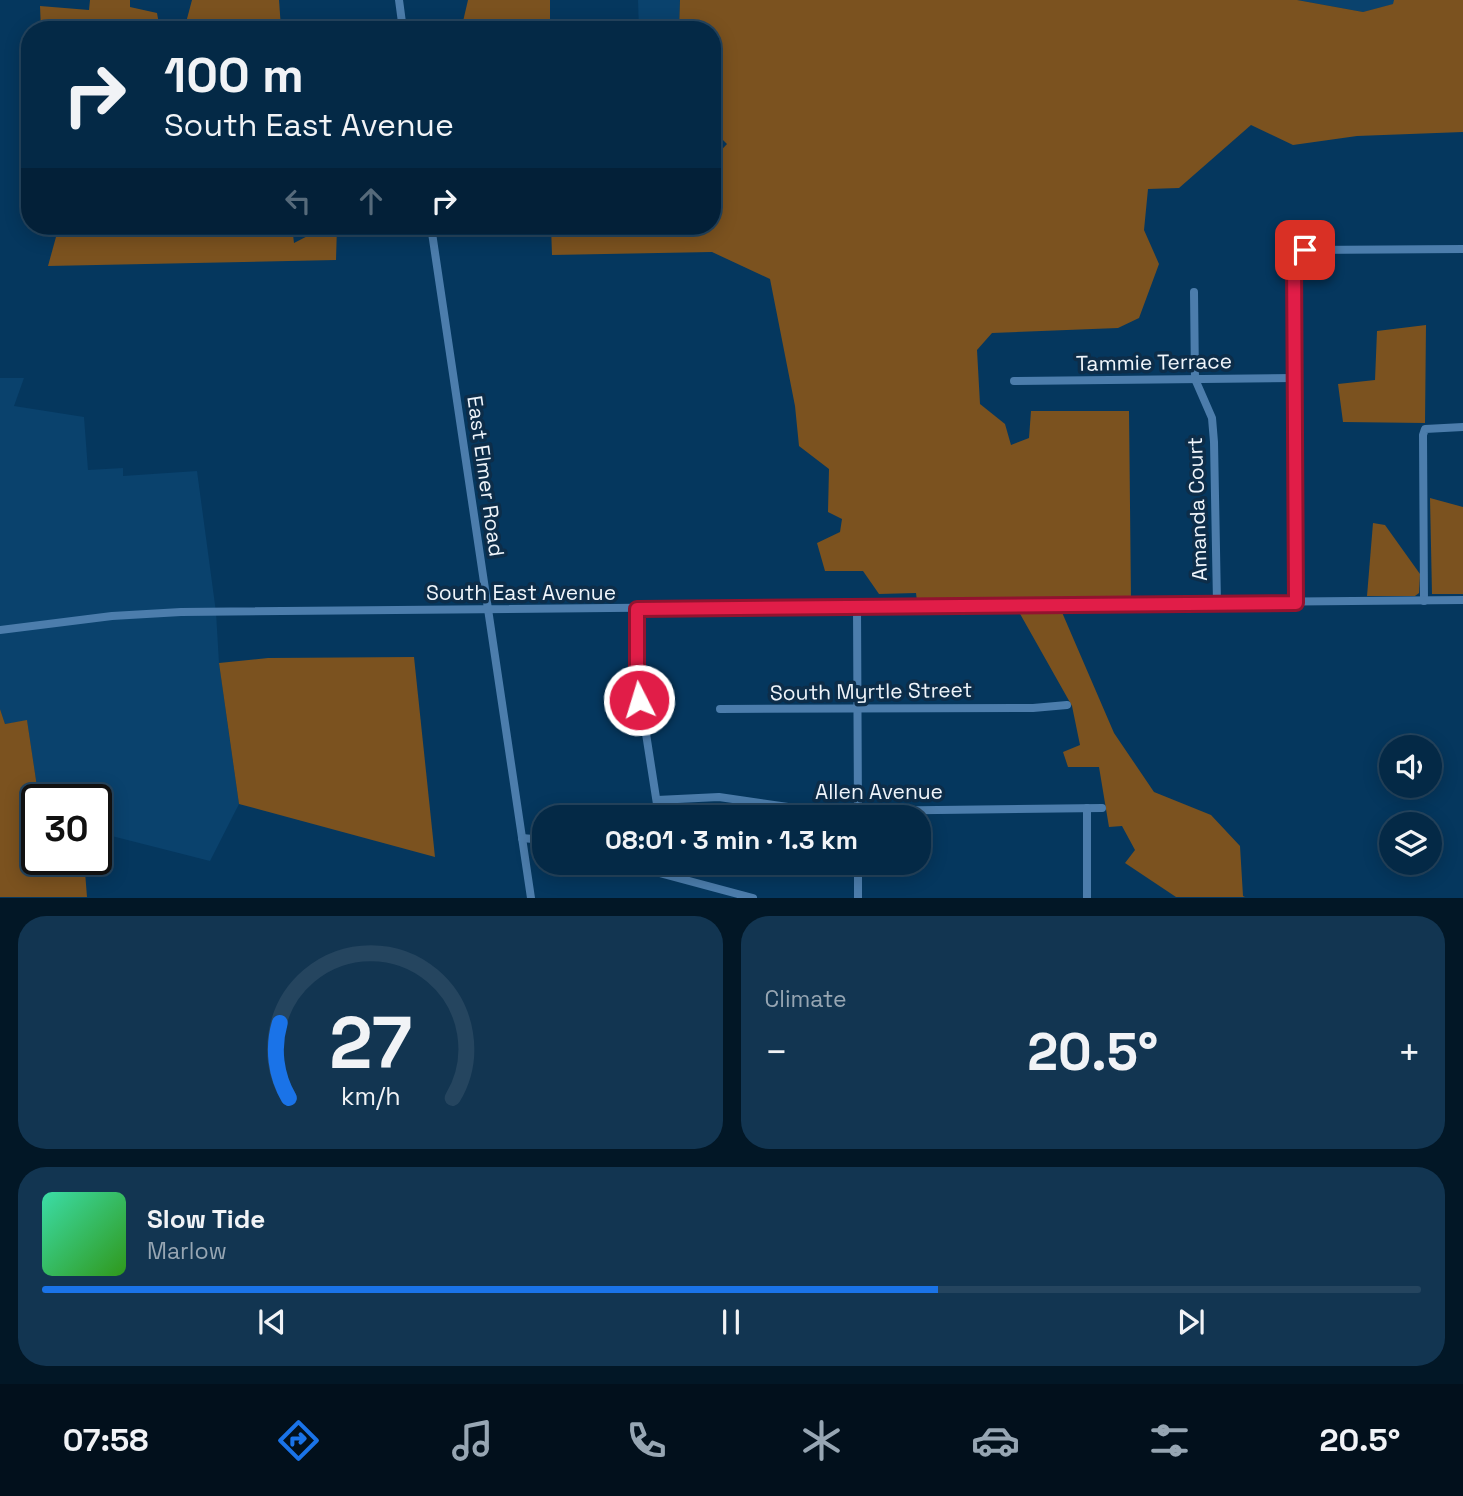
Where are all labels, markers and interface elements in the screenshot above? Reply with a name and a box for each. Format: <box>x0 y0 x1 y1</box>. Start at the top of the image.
text: 100 m <box>164 44 304 106</box>
icon: right <box>49 49 140 140</box>
text: South East Avenue <box>164 105 454 145</box>
icon: left <box>279 182 317 220</box>
icon: ahead <box>352 182 390 220</box>
icon: right <box>425 182 463 220</box>
pin <box>1275 220 1335 280</box>
icon: arrive <box>1286 231 1324 269</box>
street label: Tammie Terrace <box>1076 347 1232 377</box>
street label: East Elmer Road <box>461 394 511 558</box>
street label: Amanda Court <box>1181 437 1213 581</box>
street label: South East Avenue <box>426 579 616 606</box>
position arrow <box>602 663 676 737</box>
street label: South Myrtle Street <box>770 676 972 706</box>
map controls <box>1379 735 1442 875</box>
button: sound <box>1379 735 1442 798</box>
street label: Allen Avenue <box>815 778 943 805</box>
speed limit sign: 30 <box>21 784 112 875</box>
button: layers <box>1379 812 1442 875</box>
text: 08:01 · 3 min · 1.3 km <box>605 823 858 857</box>
text: Climate <box>765 984 847 1014</box>
text: 27 <box>329 997 412 1090</box>
text: 20.5° <box>1027 1019 1158 1085</box>
text: − <box>765 1028 788 1076</box>
text: + <box>1397 1028 1421 1076</box>
text: km/h <box>340 1080 400 1112</box>
text: Slow Tide <box>147 1202 265 1236</box>
text: Marlow <box>147 1236 227 1266</box>
icon: previous <box>253 1303 291 1341</box>
icon: pause <box>712 1303 750 1341</box>
icon: next <box>1172 1303 1210 1341</box>
icon: directions <box>274 1416 323 1465</box>
icon: music <box>448 1416 497 1465</box>
icon: phone <box>622 1416 671 1465</box>
icon: climate <box>797 1416 846 1465</box>
icon: car <box>971 1416 1020 1465</box>
icon: filters <box>1145 1416 1194 1465</box>
text: 07:58 <box>63 1420 148 1460</box>
text: 20.5° <box>1320 1420 1400 1460</box>

